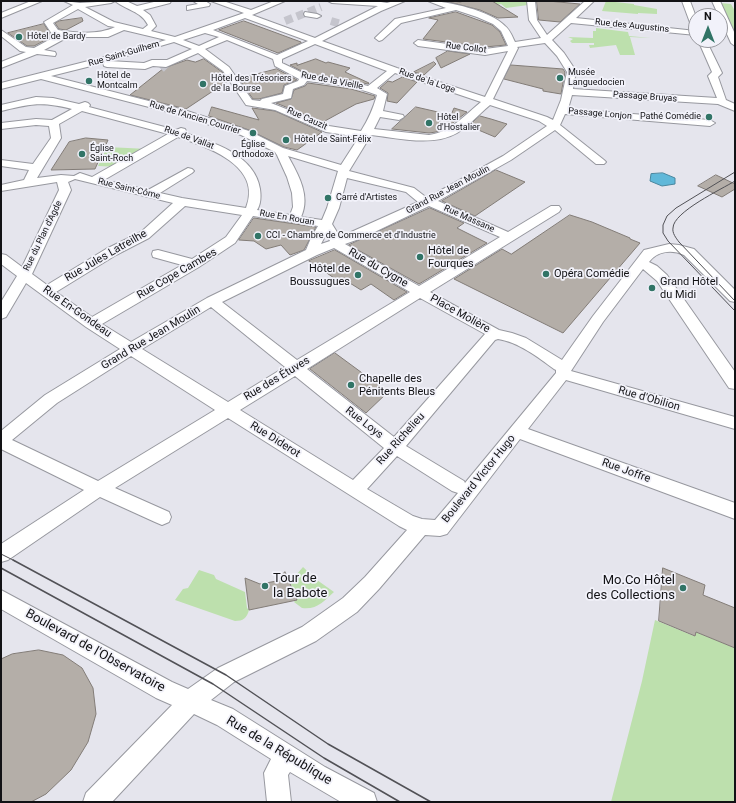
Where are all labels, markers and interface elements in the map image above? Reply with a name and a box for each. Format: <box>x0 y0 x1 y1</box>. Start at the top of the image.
north arrow <box>688 8 728 48</box>
text: N <box>704 10 712 23</box>
street label: Rue des Augustins <box>594 17 670 35</box>
marker: Hôtel de Bardy <box>14 32 24 42</box>
place label: Hôtel de Bardy <box>27 32 86 42</box>
street label: Rue Saint-Guilhem <box>87 39 161 69</box>
street label: Rue Collot <box>445 40 487 56</box>
street label: Rue de la Loge <box>397 66 457 96</box>
place label: Musée Languedocien <box>568 68 624 89</box>
street label: Rue de la Vieille <box>300 70 364 92</box>
place label: Hôtel de Montcalm <box>97 71 138 92</box>
marker: Musée Languedocien <box>555 73 565 83</box>
place label: Hôtel des Trésoriers de la Bourse <box>211 74 292 95</box>
marker: Hôtel de Montcalm <box>84 76 94 86</box>
marker: Hôtel des Trésoriers de la Bourse <box>198 79 208 89</box>
street label: Passage Bruyas <box>613 89 677 105</box>
street label: Rue de l'Ancien Courrier <box>148 99 242 137</box>
street label: Rue Cauzit <box>285 105 329 133</box>
street label: Passage Lonjon <box>568 106 632 122</box>
place label: Pathé Comédie <box>640 112 701 122</box>
marker: Pathé Comédie <box>704 112 714 122</box>
place label: Hôtel d'Hostalier <box>437 113 480 134</box>
marker: Hôtel d'Hostalier <box>424 118 434 128</box>
street label: Rue de Vallat <box>163 124 215 152</box>
marker: Église Orthodoxe <box>248 128 258 138</box>
marker: Hôtel de Saint-Félix <box>281 135 291 145</box>
place label: Hôtel de Saint-Félix <box>294 135 371 145</box>
place label: Église Orthodoxe <box>232 140 274 161</box>
place label: Église Saint-Roch <box>90 144 133 165</box>
marker: Église Saint-Roch <box>77 149 87 159</box>
street label: Grand Rue Jean Moulin <box>404 163 492 217</box>
street label: Rue Saint-Côme <box>97 176 161 202</box>
marker: Carré d'Artistes <box>323 193 333 203</box>
place label: Carré d'Artistes <box>336 193 397 203</box>
street label: Rue du Plan d'Agde <box>21 199 65 273</box>
street label: Rue Massane <box>442 203 496 235</box>
street label: Rue En Rouan <box>259 208 315 228</box>
street label: Rue Jules Latreilhe <box>63 227 149 285</box>
marker: CCI - Chambre de Commerce et d'Industrie <box>253 231 263 241</box>
place label: CCI - Chambre de Commerce et d'Industrie <box>266 231 436 241</box>
place label: Hôtel de Fourques <box>428 244 474 270</box>
street label: Rue Cope Cambes <box>135 246 219 302</box>
street label: Rue du Cygne <box>346 246 410 290</box>
marker: Hôtel de Fourques <box>415 252 425 262</box>
place label: Hôtel de Boussugues <box>290 262 350 288</box>
place label: Opéra Comédie <box>554 267 629 281</box>
marker: Opéra Comédie <box>541 269 551 279</box>
marker: Hôtel de Boussugues <box>353 270 363 280</box>
place label: Grand Hôtel du Midi <box>660 275 718 301</box>
street label: Rue En-Gondeau <box>40 283 114 341</box>
marker: Grand Hôtel du Midi <box>647 283 657 293</box>
street label: Place Molière <box>428 292 492 336</box>
street label: Grand Rue Jean Moulin <box>99 303 203 373</box>
street label: Rue des Étuves <box>242 354 312 404</box>
place label: Chapelle des Pénitents Bleus <box>359 372 435 398</box>
marker: Chapelle des Pénitents Bleus <box>346 380 356 390</box>
street label: Rue d'Obilion <box>617 384 681 414</box>
street label: Rue Loys <box>342 404 386 442</box>
street label: Rue Richelieu <box>374 410 428 468</box>
street label: Rue Diderot <box>247 419 303 461</box>
street label: Boulevard Victor Hugo <box>439 432 519 526</box>
street label: Rue Joffre <box>600 456 652 486</box>
place label: Tour de la Babote <box>273 571 327 602</box>
place label: Mo.Co Hôtel des Collections <box>586 573 675 604</box>
marker: Tour de la Babote <box>260 581 270 591</box>
marker: Mo.Co Hôtel des Collections <box>678 583 688 593</box>
street label: Boulevard de l'Observatoire <box>22 606 168 696</box>
street label: Rue de la République <box>223 713 335 789</box>

